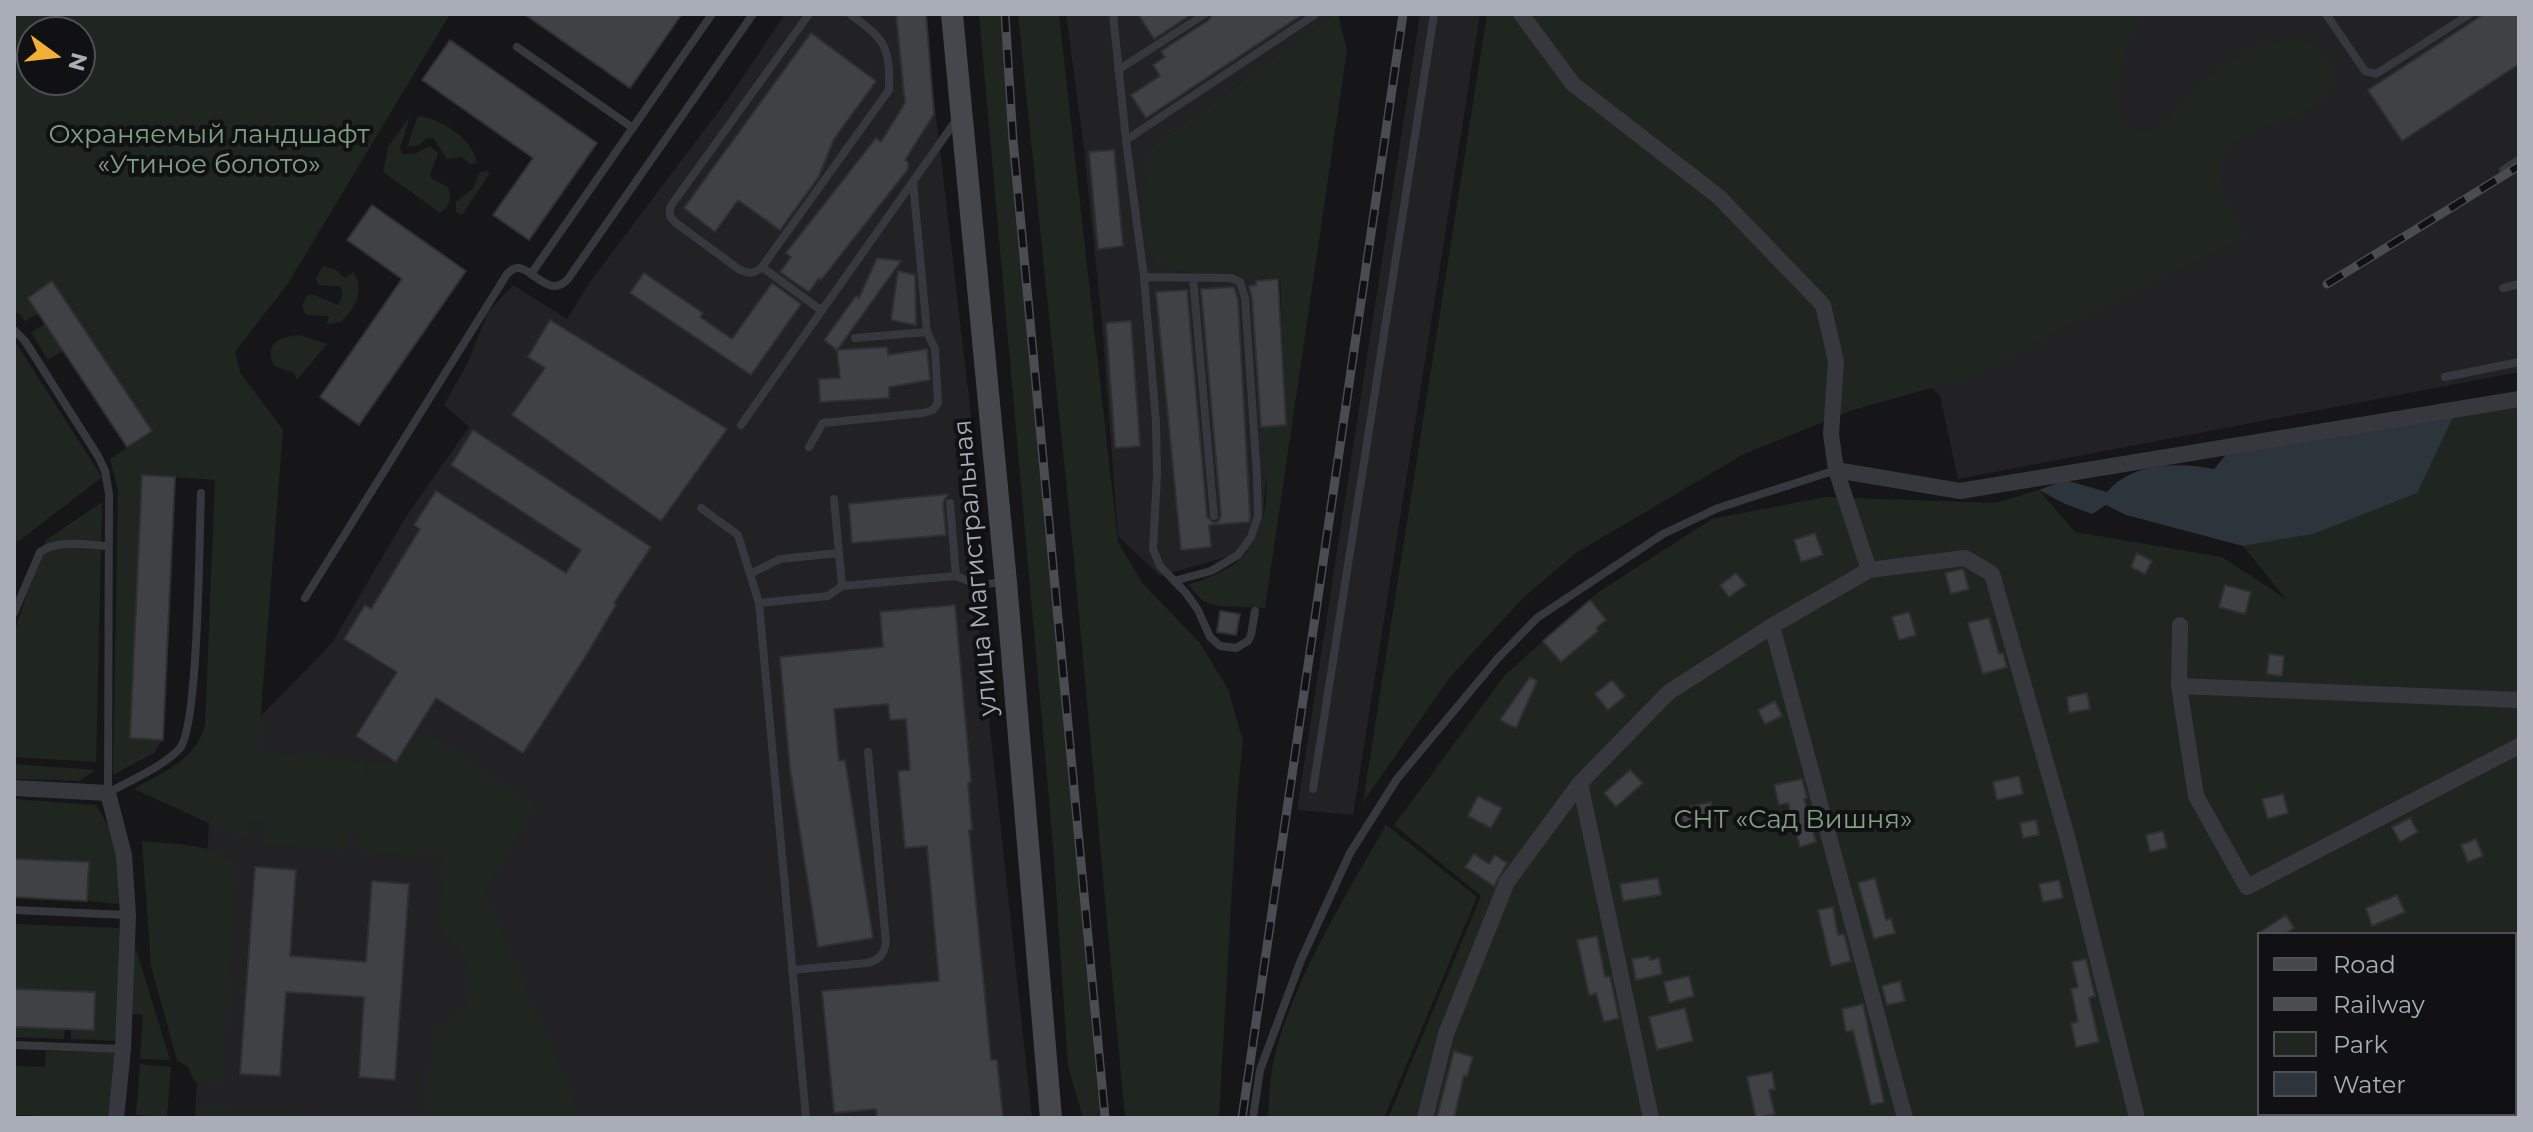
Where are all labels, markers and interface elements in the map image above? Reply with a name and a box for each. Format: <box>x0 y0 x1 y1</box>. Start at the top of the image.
north arrow <box>16 16 96 96</box>
text: N <box>62 50 93 74</box>
park label: Охраняемый ландшафт «Утиное болото» <box>49 119 369 180</box>
street label: улица Магистральная <box>947 418 1005 718</box>
park label: СНТ «Сад Вишня» <box>1674 804 1912 836</box>
legend <box>2257 932 2517 1116</box>
text: Road <box>2333 950 2396 979</box>
text: Railway <box>2333 990 2425 1019</box>
text: Park <box>2333 1030 2388 1059</box>
text: Water <box>2333 1070 2406 1099</box>

